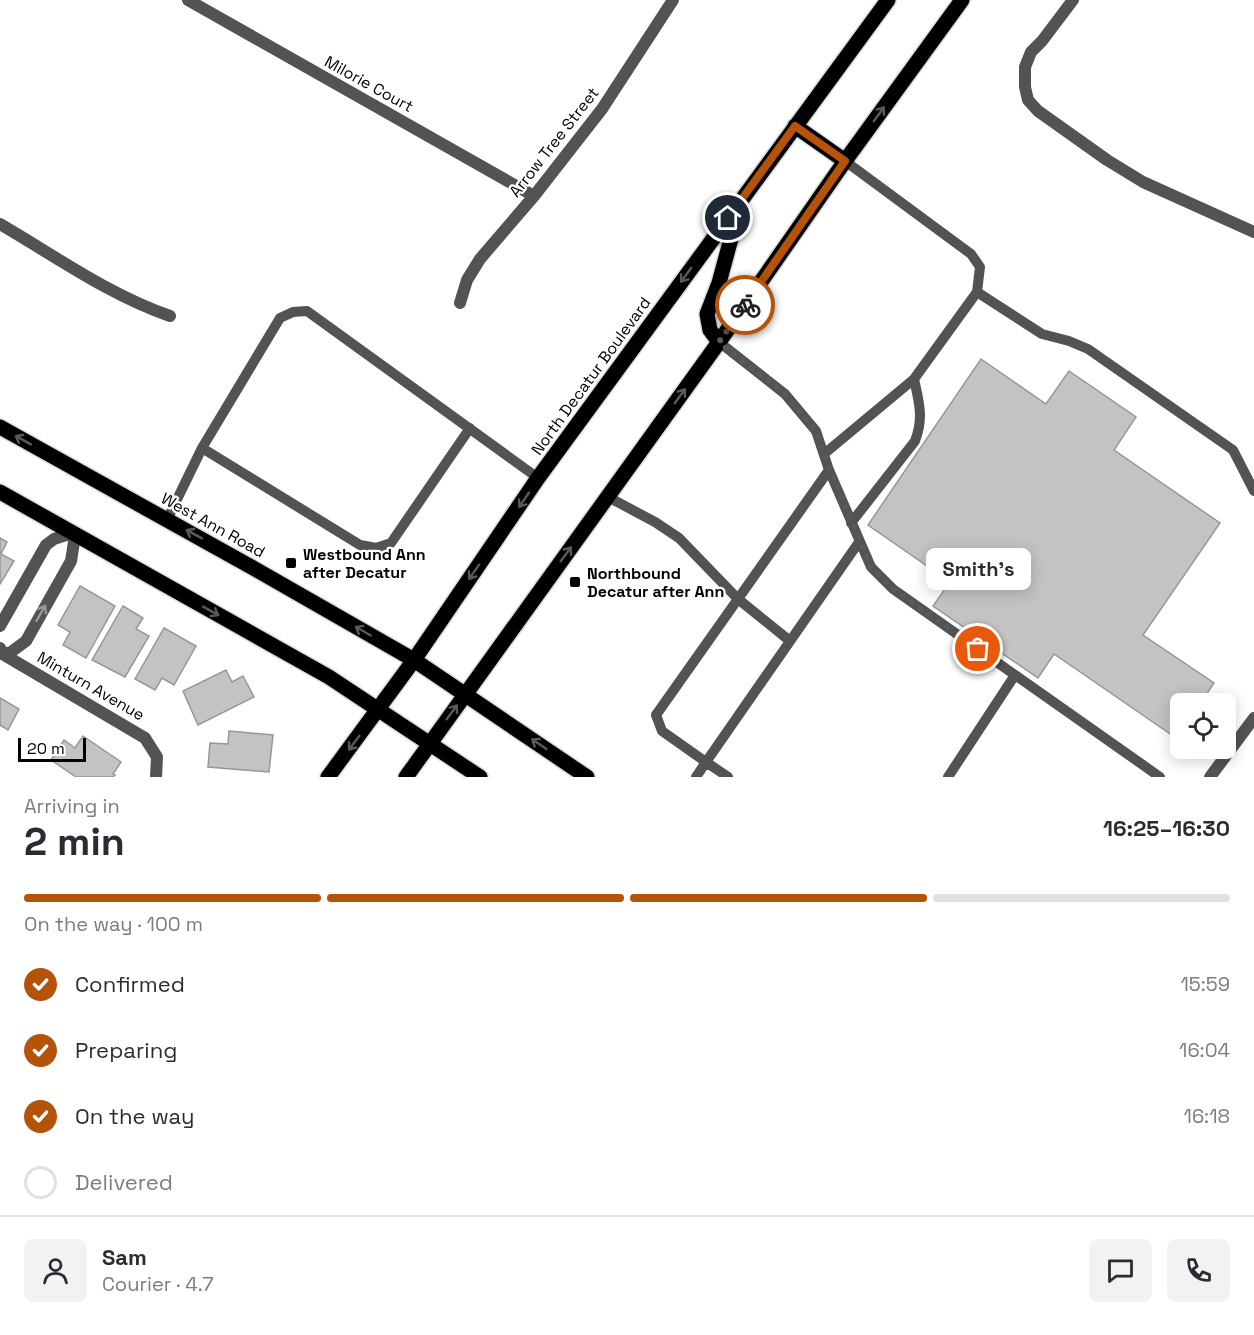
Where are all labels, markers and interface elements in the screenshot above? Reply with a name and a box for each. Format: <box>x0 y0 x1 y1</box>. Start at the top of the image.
street label: Milorie Court <box>321 51 417 117</box>
street label: Arrow Tree Street <box>504 83 604 201</box>
one-way arrow <box>873 107 886 123</box>
pin <box>702 192 753 243</box>
icon: home <box>711 201 744 234</box>
one-way arrow <box>680 267 693 283</box>
courier <box>715 275 775 335</box>
icon: bike <box>729 289 762 322</box>
street label: North Decatur Boulevard <box>527 293 655 459</box>
one-way arrow <box>674 389 686 405</box>
one-way arrow <box>15 434 32 446</box>
street label: West Ann Road <box>157 488 269 562</box>
one-way arrow <box>517 491 529 508</box>
one-way arrow <box>186 528 203 540</box>
place label: Westbound Ann after Decatur <box>303 544 426 583</box>
one-way arrow <box>560 547 572 563</box>
callout: Smith's <box>926 547 1030 589</box>
marker: Westbound Ann after Decatur <box>284 556 298 570</box>
text: Smith's <box>943 556 1014 582</box>
place label: Northbound Decatur after Ann <box>587 563 724 602</box>
one-way arrow <box>468 564 480 580</box>
marker: Northbound Decatur after Ann <box>568 575 582 589</box>
one-way arrow <box>36 605 47 623</box>
one-way arrow <box>202 605 219 617</box>
pin <box>952 623 1003 674</box>
one-way arrow <box>355 625 372 637</box>
icon: bag <box>961 632 994 665</box>
street label: Minturn Avenue <box>33 647 149 725</box>
map controls <box>1170 693 1236 759</box>
button: locate <box>1170 693 1236 759</box>
one-way arrow <box>446 705 458 721</box>
scale bar <box>18 735 86 762</box>
one-way arrow <box>347 735 360 751</box>
text: 20 m <box>27 738 65 759</box>
one-way arrow <box>531 738 548 750</box>
text: Arriving in <box>24 793 120 819</box>
text: 16:25–16:30 <box>1103 814 1230 842</box>
text: 2 min <box>24 817 125 866</box>
text: On the way · 100 m <box>24 911 203 937</box>
icon: check <box>24 968 57 1001</box>
text: Confirmed <box>75 970 185 998</box>
text: 15:59 <box>1180 971 1230 997</box>
icon: check <box>24 1034 57 1067</box>
text: Preparing <box>75 1036 177 1064</box>
text: 16:04 <box>1179 1037 1230 1063</box>
icon: check <box>24 1100 57 1133</box>
text: On the way <box>75 1102 194 1130</box>
text: 16:18 <box>1184 1103 1230 1129</box>
text: Delivered <box>75 1168 173 1196</box>
button: person <box>24 1239 87 1302</box>
button: chat <box>1089 1239 1152 1302</box>
button: phone <box>1167 1239 1230 1302</box>
text: Sam <box>102 1243 147 1271</box>
text: Courier · 4.7 <box>102 1271 213 1297</box>

